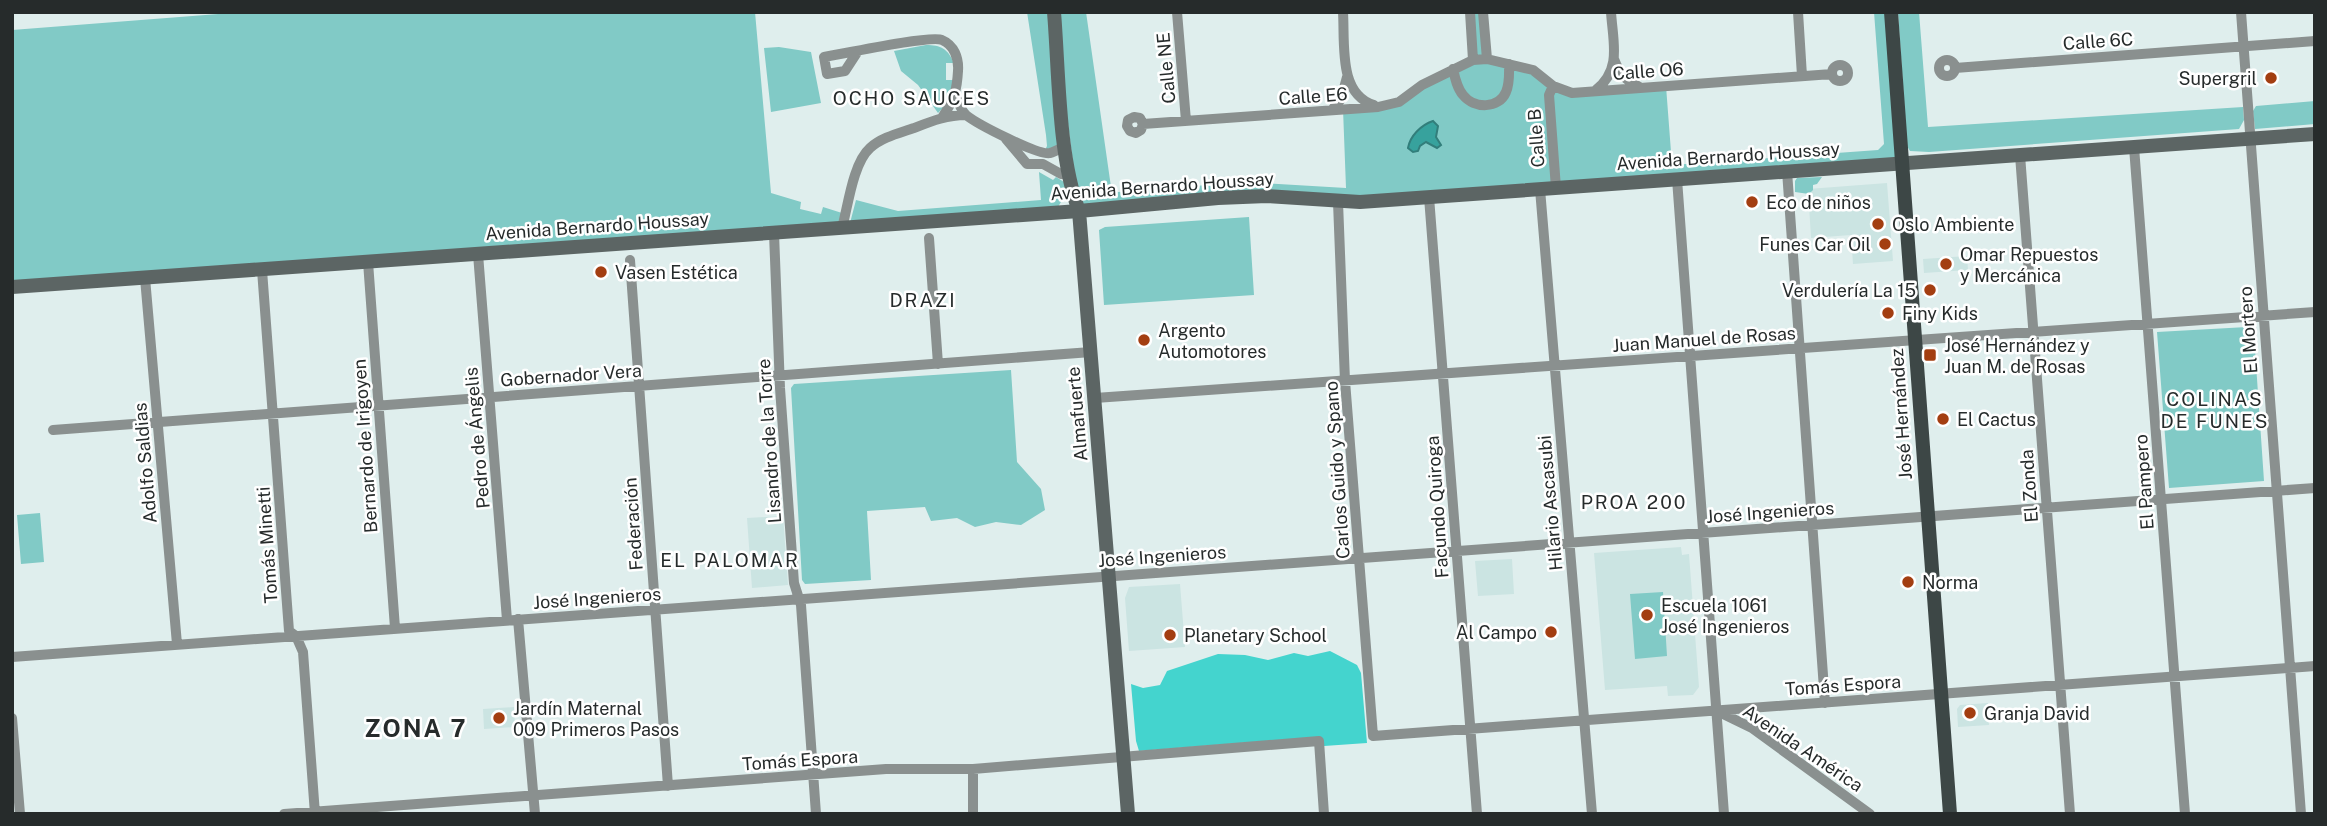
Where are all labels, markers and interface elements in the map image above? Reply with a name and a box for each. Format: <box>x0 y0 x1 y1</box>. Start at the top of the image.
street label: Calle 6C <box>2062 28 2134 54</box>
street label: Calle NE <box>1152 31 1180 105</box>
street label: Calle O6 <box>1612 58 1684 84</box>
place label: Supergril <box>2178 68 2257 89</box>
marker: Supergril <box>2263 70 2279 86</box>
street label: Calle E6 <box>1278 83 1348 109</box>
district label: OCHO SAUCES <box>833 87 991 109</box>
street label: Calle B <box>1523 108 1549 168</box>
street label: Avenida Bernardo Houssay <box>1615 138 1841 174</box>
street label: Avenida Bernardo Houssay <box>1049 168 1275 204</box>
place label: Eco de niños <box>1766 192 1871 213</box>
marker: Eco de niños <box>1744 194 1760 210</box>
street label: Avenida Bernardo Houssay <box>484 208 710 244</box>
place label: Oslo Ambiente <box>1892 214 2014 235</box>
marker: Oslo Ambiente <box>1870 216 1886 232</box>
place label: Funes Car Oil <box>1759 234 1871 255</box>
marker: Funes Car Oil <box>1877 236 1893 252</box>
place label: Omar Repuestos y Mercánica <box>1960 244 2098 286</box>
marker: Omar Repuestos y Mercánica <box>1938 256 1954 272</box>
place label: Vasen Estética <box>615 262 738 283</box>
marker: Vasen Estética <box>593 264 609 280</box>
place label: Verdulería La 15 <box>1782 280 1916 301</box>
marker: Verdulería La 15 <box>1922 282 1938 298</box>
street label: El Mortero <box>2234 286 2262 374</box>
district label: DRAZI <box>889 289 957 311</box>
place label: Finy Kids <box>1902 303 1978 324</box>
marker: Finy Kids <box>1880 305 1896 321</box>
place label: Argento Automotores <box>1158 320 1266 362</box>
street label: Juan Manuel de Rosas <box>1612 322 1796 356</box>
marker: Argento Automotores <box>1136 332 1152 348</box>
place label: José Hernández y Juan M. de Rosas <box>1944 335 2090 377</box>
marker: José Hernández y Juan M. de Rosas <box>1922 347 1938 363</box>
street label: José Hernández <box>1886 348 1916 480</box>
street label: Bernardo de Irigoyen <box>348 358 382 534</box>
street label: Lisandro de la Torre <box>753 358 785 524</box>
street label: Gobernador Vera <box>500 360 642 390</box>
street label: Pedro de Ángelis <box>459 366 494 510</box>
street label: Almafuerte <box>1062 366 1092 462</box>
street label: Carlos Guido y Spano <box>1320 380 1354 560</box>
district label: COLINAS DE FUNES <box>2160 388 2270 432</box>
street label: Adolfo Saldias <box>129 402 161 524</box>
place label: El Cactus <box>1957 409 2036 430</box>
marker: El Cactus <box>1935 411 1951 427</box>
street label: El Pampero <box>2130 434 2158 530</box>
street label: Facundo Quiroga <box>1422 435 1452 579</box>
street label: Hilario Ascasubi <box>1534 435 1566 571</box>
street label: El Zonda <box>2016 449 2042 523</box>
street label: Federación <box>619 477 647 571</box>
street label: Tomás Minetti <box>252 486 282 604</box>
district label: PROA 200 <box>1581 491 1687 513</box>
street label: José Ingenieros <box>1705 497 1835 527</box>
street label: José Ingenieros <box>1097 541 1227 571</box>
district label: EL PALOMAR <box>660 549 800 571</box>
place label: Norma <box>1922 572 1978 593</box>
marker: Norma <box>1900 574 1916 590</box>
street label: José Ingenieros <box>532 583 662 613</box>
place label: Escuela 1061 José Ingenieros <box>1661 595 1789 637</box>
marker: Escuela 1061 José Ingenieros <box>1639 607 1655 623</box>
place label: Al Campo <box>1456 622 1537 643</box>
marker: Al Campo <box>1543 624 1559 640</box>
place label: Planetary School <box>1184 625 1327 646</box>
marker: Planetary School <box>1162 627 1178 643</box>
street label: Tomás Espora <box>1784 670 1902 700</box>
place label: Jardín Maternal 009 Primeros Pasos <box>513 698 679 740</box>
street label: Avenida América <box>1739 700 1867 796</box>
place label: Granja David <box>1984 703 2090 724</box>
marker: Granja David <box>1962 705 1978 721</box>
marker: Jardín Maternal 009 Primeros Pasos <box>491 710 507 726</box>
district label: ZONA 7 <box>365 714 467 742</box>
street label: Tomás Espora <box>741 745 859 775</box>

